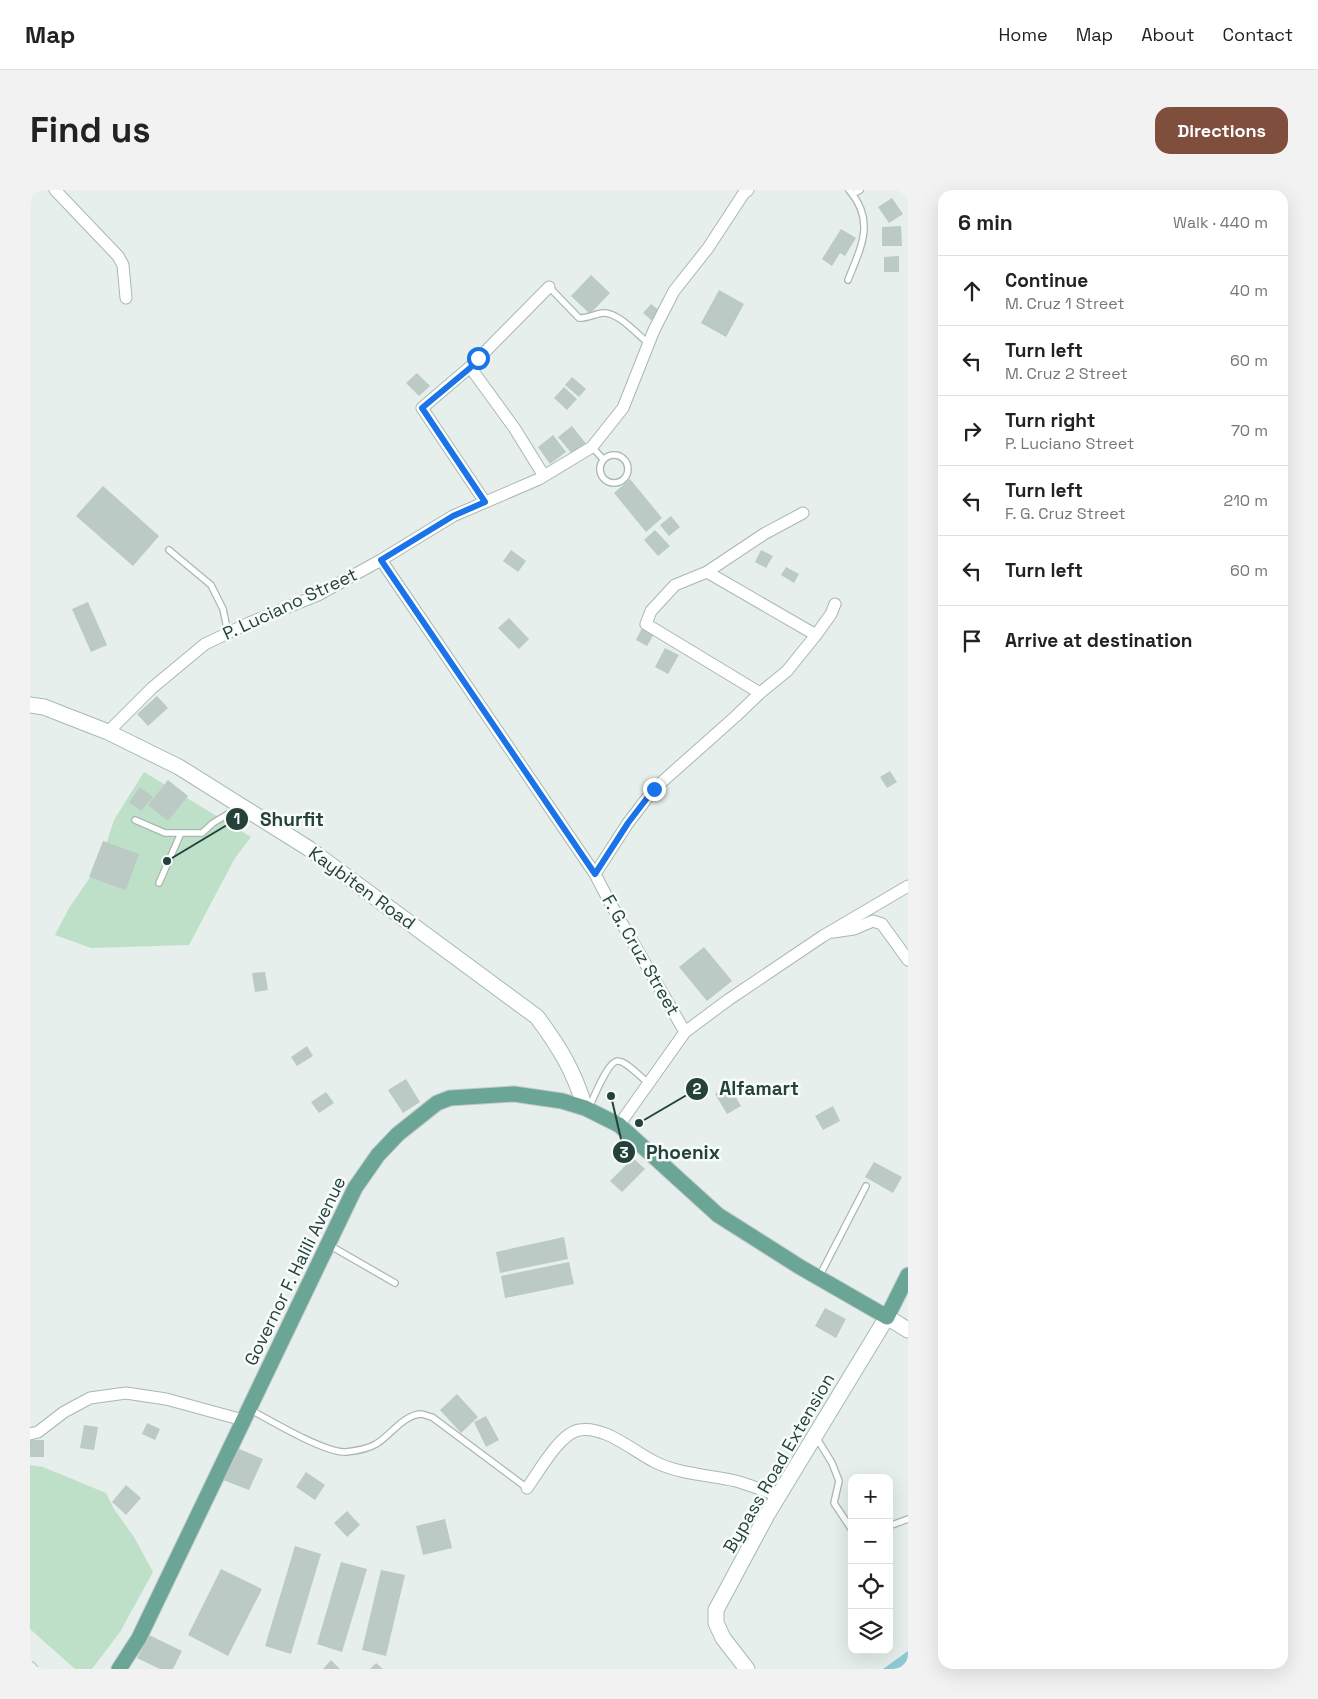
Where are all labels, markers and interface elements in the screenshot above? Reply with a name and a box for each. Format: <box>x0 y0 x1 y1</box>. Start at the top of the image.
text: Map <box>25 19 75 50</box>
text: Home <box>999 23 1048 46</box>
text: Map <box>1076 23 1113 46</box>
text: About <box>1141 23 1195 46</box>
text: Contact <box>1223 23 1293 46</box>
button: Directions <box>1155 107 1288 154</box>
text: Find us <box>30 108 151 152</box>
text: 6 min <box>958 209 1013 236</box>
text: Walk · 440 m <box>1173 212 1268 233</box>
text: Continue <box>1005 268 1088 293</box>
icon: ahead <box>958 277 986 305</box>
text: 40 m <box>1230 280 1268 301</box>
text: M. Cruz 1 Street <box>1005 293 1125 314</box>
text: Turn left <box>1005 338 1083 363</box>
route start <box>467 347 490 370</box>
icon: left <box>958 347 986 375</box>
text: 60 m <box>1230 350 1268 371</box>
text: M. Cruz 2 Street <box>1005 363 1128 384</box>
text: Turn right <box>1005 408 1095 433</box>
icon: right <box>958 417 986 445</box>
text: 70 m <box>1231 420 1268 441</box>
text: P. Luciano Street <box>1005 433 1134 454</box>
text: Turn left <box>1005 478 1083 503</box>
icon: left <box>958 487 986 515</box>
text: 210 m <box>1224 490 1268 511</box>
text: F. G. Cruz Street <box>1005 503 1126 524</box>
icon: left <box>958 557 986 585</box>
text: Turn left <box>1005 558 1083 583</box>
text: 60 m <box>1230 560 1268 581</box>
street label: P. Luciano Street <box>219 562 361 645</box>
icon: arrive <box>958 627 986 655</box>
text: Arrive at destination <box>1005 628 1193 653</box>
route end <box>643 778 666 801</box>
callout: Shurfit <box>225 802 333 836</box>
text: Shurfit <box>260 807 324 832</box>
text: 1 <box>234 809 240 828</box>
street label: Kaybiten Road <box>304 841 420 934</box>
street label: F. G. Cruz Street <box>598 890 685 1019</box>
callout: Alfamart <box>685 1072 809 1106</box>
text: Alfamart <box>719 1076 799 1101</box>
text: 2 <box>693 1079 702 1098</box>
callout: Phoenix <box>611 1135 730 1169</box>
text: Phoenix <box>646 1140 720 1165</box>
text: 3 <box>619 1143 629 1162</box>
street label: Governor F. Halili Avenue <box>239 1172 350 1369</box>
street label: Bypass Road Extension <box>718 1369 839 1557</box>
map controls <box>848 1474 893 1654</box>
button: + <box>848 1474 893 1519</box>
button: − <box>848 1519 893 1564</box>
button: locate <box>848 1564 893 1609</box>
button: layers <box>848 1609 893 1654</box>

